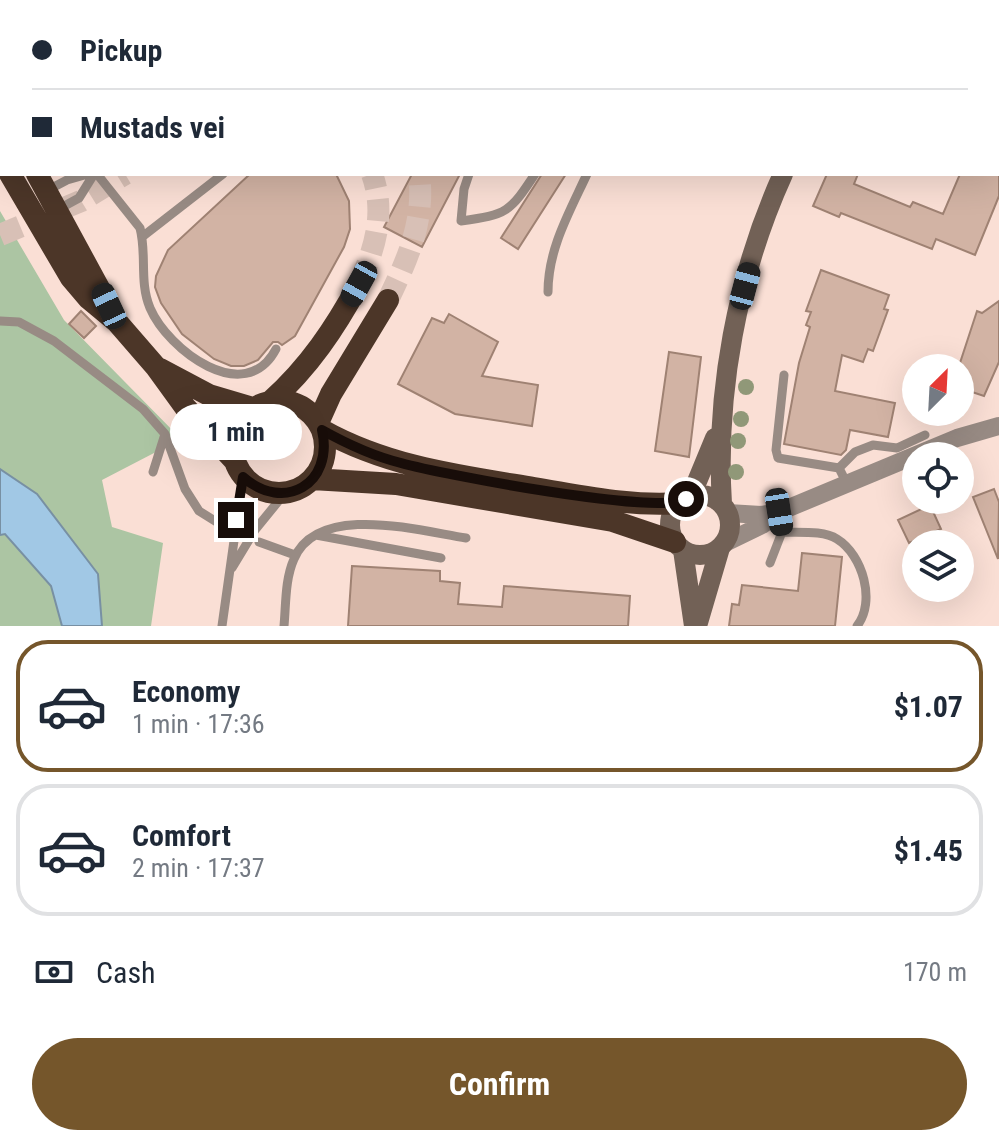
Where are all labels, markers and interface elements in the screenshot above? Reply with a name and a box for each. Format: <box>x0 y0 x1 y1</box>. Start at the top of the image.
text: Pickup <box>80 33 162 68</box>
text: Mustads vei <box>80 110 225 145</box>
car <box>337 257 381 311</box>
car <box>727 260 763 312</box>
car <box>88 279 130 333</box>
north arrow <box>902 354 974 426</box>
map controls <box>902 354 974 602</box>
callout: 1 min <box>170 404 302 460</box>
text: 1 min <box>207 417 265 447</box>
button: locate <box>902 442 974 514</box>
route start <box>668 481 704 517</box>
car <box>763 486 795 538</box>
route end <box>218 502 254 538</box>
button: layers <box>902 530 974 602</box>
icon: car <box>36 670 108 742</box>
text: Economy <box>132 674 240 709</box>
text: $1.07 <box>894 689 963 724</box>
text: 1 min · 17:36 <box>132 709 265 739</box>
icon: car <box>36 814 108 886</box>
text: Comfort <box>132 818 231 853</box>
text: $1.45 <box>894 833 963 868</box>
text: 2 min · 17:37 <box>132 853 265 883</box>
icon: cash <box>32 950 76 994</box>
text: Cash <box>96 955 156 990</box>
text: 170 m <box>903 957 967 987</box>
button: Confirm <box>32 1038 967 1130</box>

